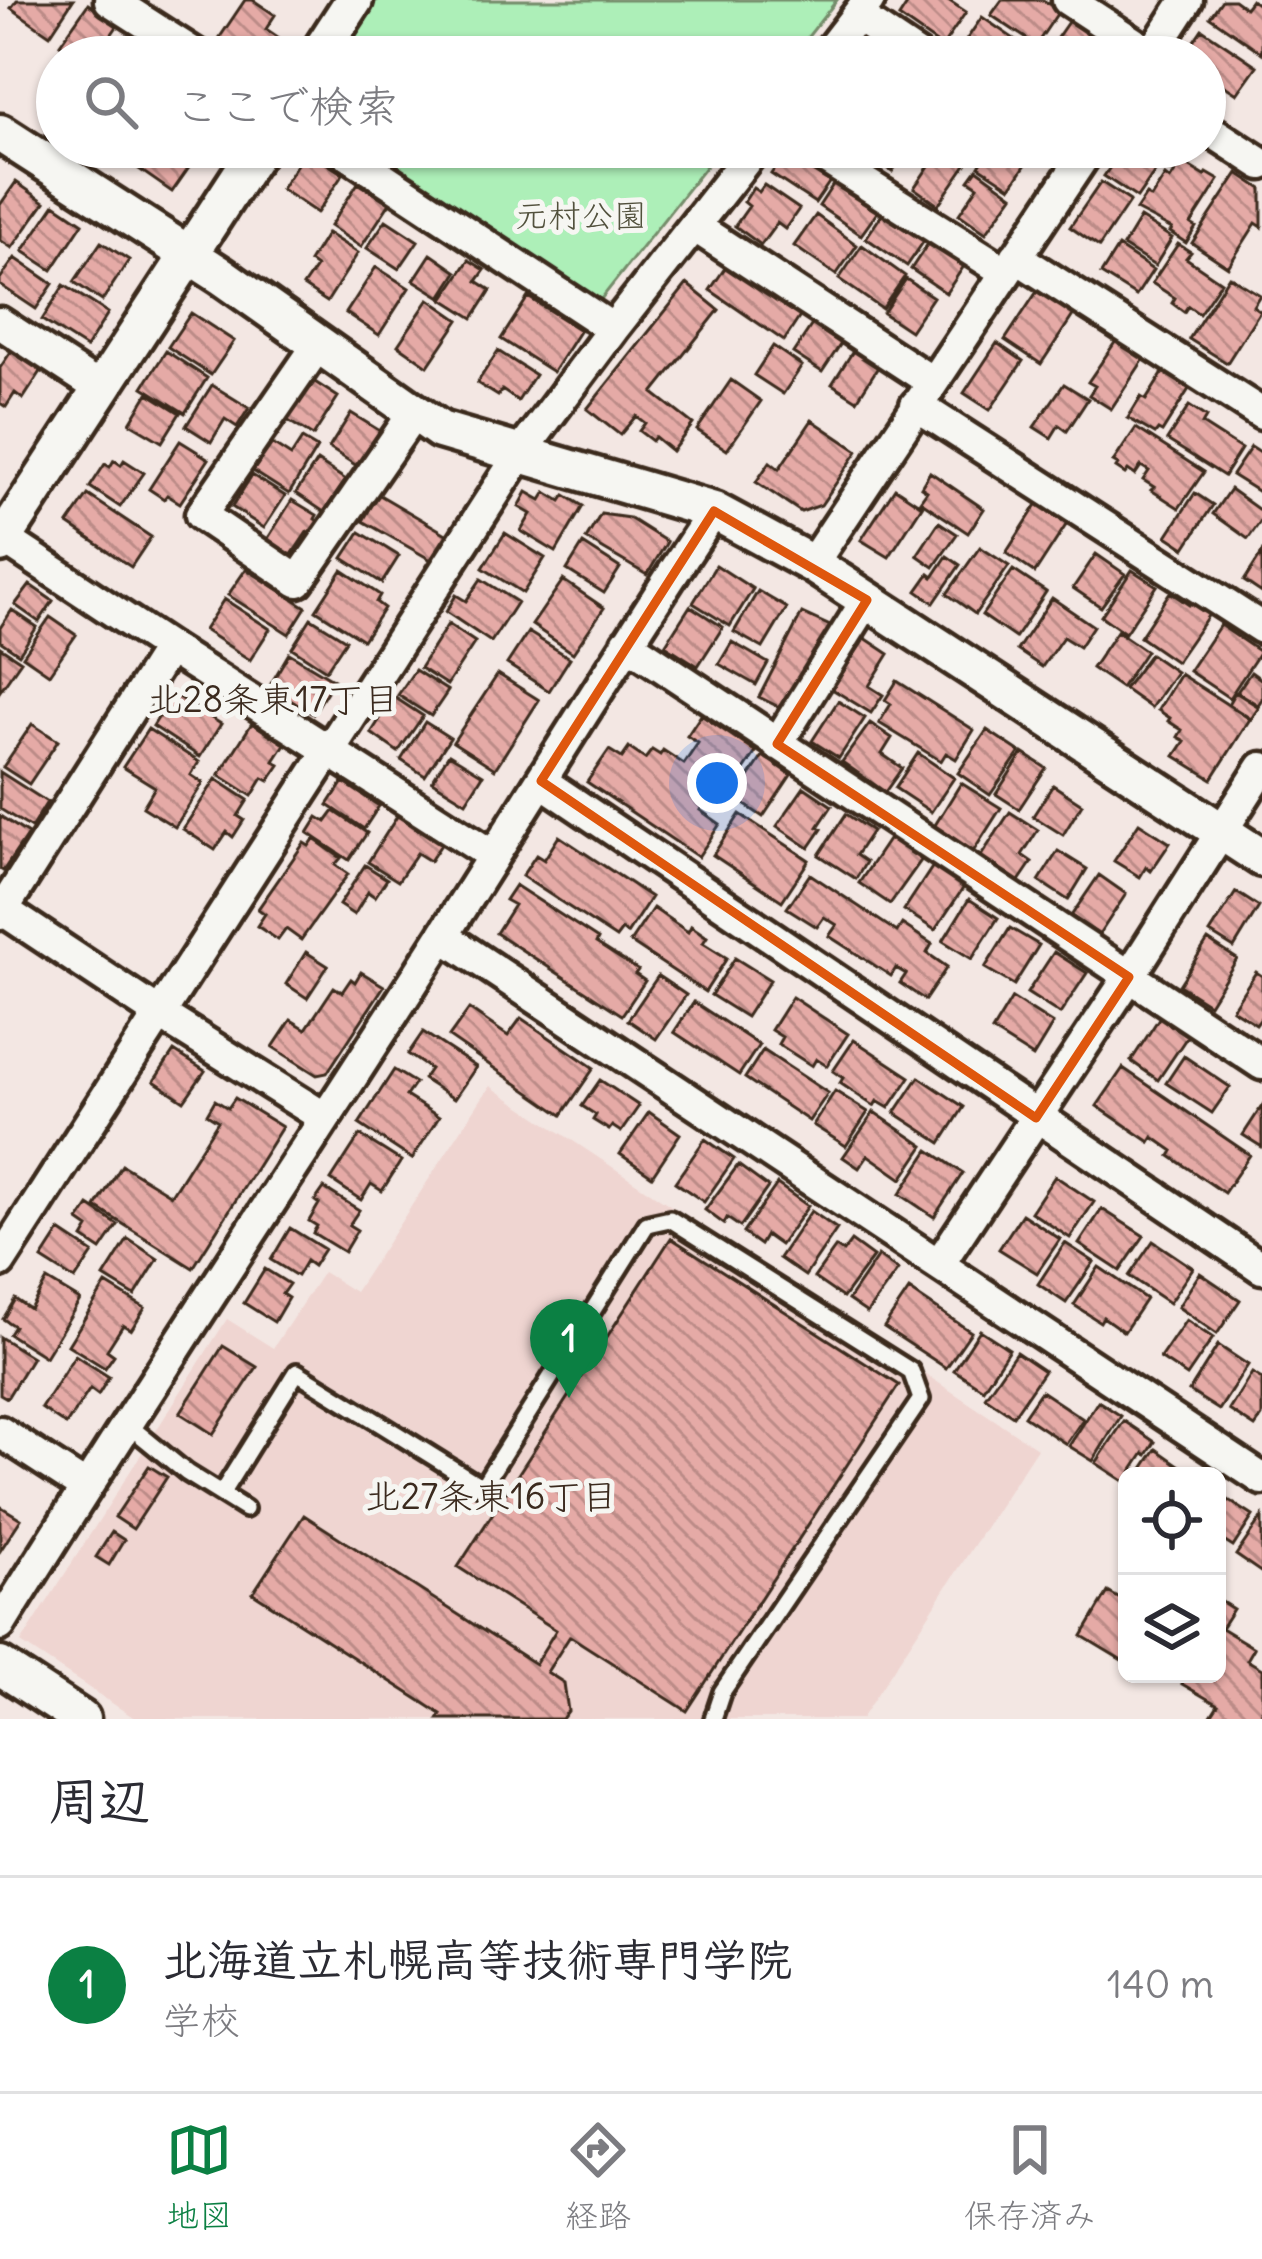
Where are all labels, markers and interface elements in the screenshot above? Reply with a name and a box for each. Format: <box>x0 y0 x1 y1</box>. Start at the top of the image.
search box <box>36 36 1226 168</box>
icon: search <box>78 69 144 135</box>
text: ここで検索 <box>174 78 399 134</box>
park label: 元村公園 <box>515 194 647 236</box>
district label: 北28条東17丁目 <box>147 677 399 722</box>
your location <box>687 753 747 813</box>
pin: 1 <box>530 1299 608 1398</box>
map controls <box>1118 1467 1226 1683</box>
button: locate <box>1118 1467 1226 1575</box>
district label: 北27条東16丁目 <box>365 1474 617 1519</box>
button: layers <box>1118 1575 1226 1683</box>
text: 周辺 <box>48 1769 150 1833</box>
text: 北海道立札幌高等技術専門学院 <box>162 1932 792 1988</box>
text: 1 <box>79 1960 95 2009</box>
text: 140 m <box>1107 1960 1214 2009</box>
text: 学校 <box>162 1996 240 2045</box>
tab: 地図 <box>166 2117 232 2237</box>
tab: 経路 <box>565 2117 631 2237</box>
tab: 保存済み <box>964 2117 1096 2237</box>

